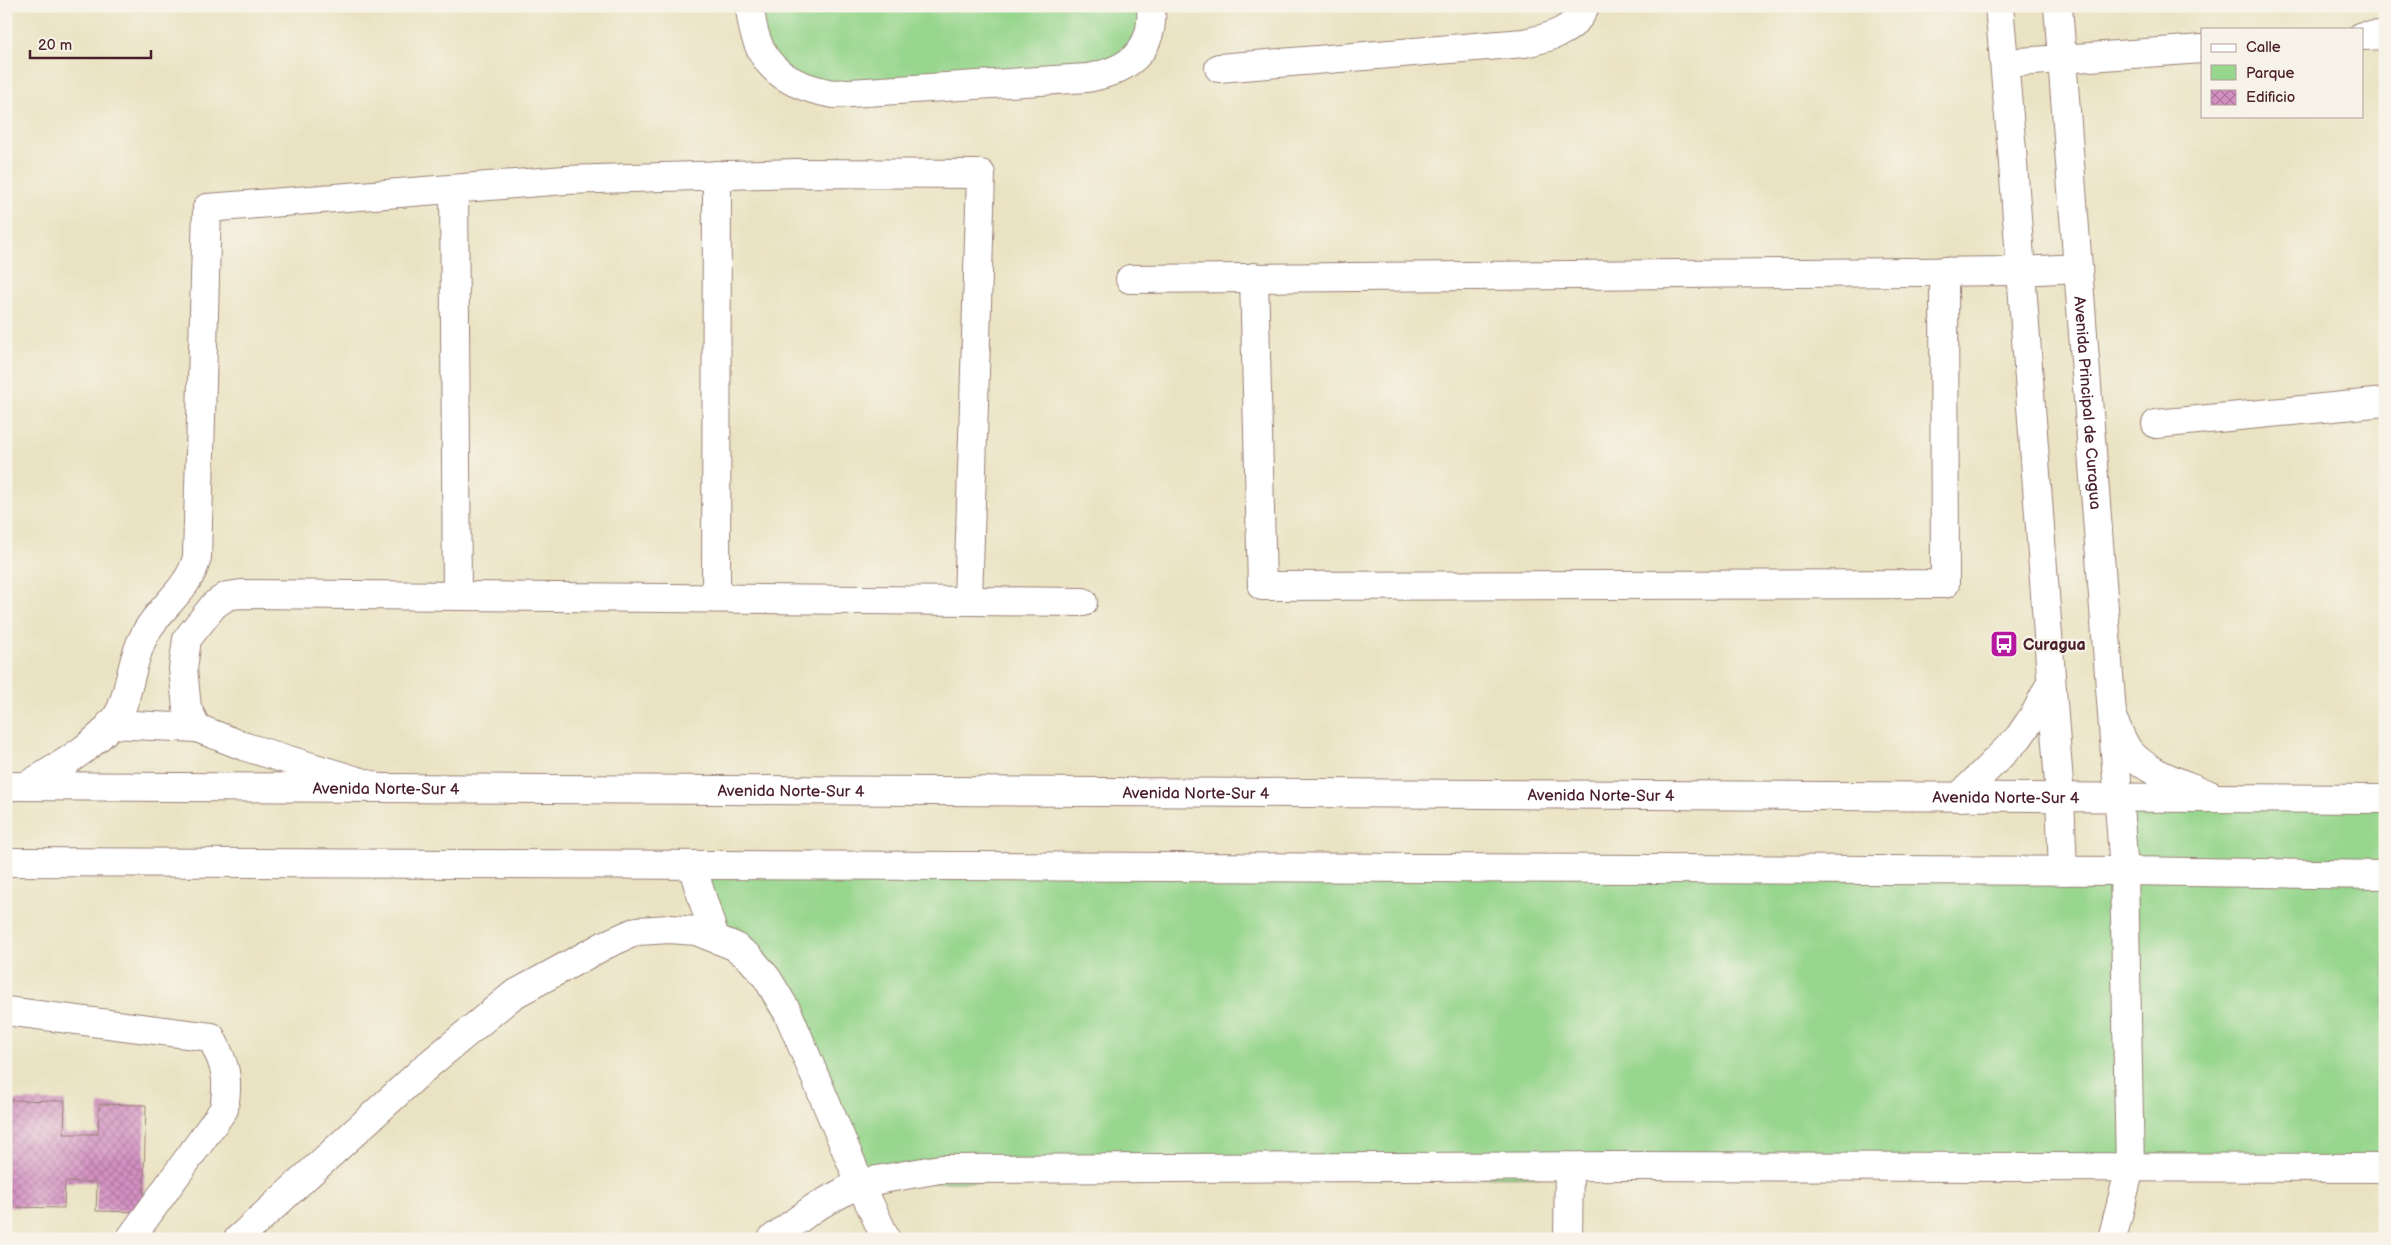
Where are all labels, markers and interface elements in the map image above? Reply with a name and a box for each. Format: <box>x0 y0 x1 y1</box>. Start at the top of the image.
scale bar <box>30 28 151 60</box>
legend <box>2201 28 2364 118</box>
text: 20 m <box>38 36 72 55</box>
text: Calle <box>2246 38 2281 57</box>
text: Parque <box>2246 64 2295 83</box>
text: Edificio <box>2246 88 2295 107</box>
street label: Avenida Principal de Curagua <box>2069 296 2104 510</box>
bus stop icon: Curagua <box>1989 629 2019 659</box>
place label: Curagua <box>2023 636 2086 655</box>
street label: Avenida Norte-Sur 4 <box>312 780 460 799</box>
street label: Avenida Norte-Sur 4 <box>717 782 865 802</box>
street label: Avenida Norte-Sur 4 <box>1122 784 1270 804</box>
street label: Avenida Norte-Sur 4 <box>1527 786 1675 806</box>
street label: Avenida Norte-Sur 4 <box>1932 789 2080 808</box>

